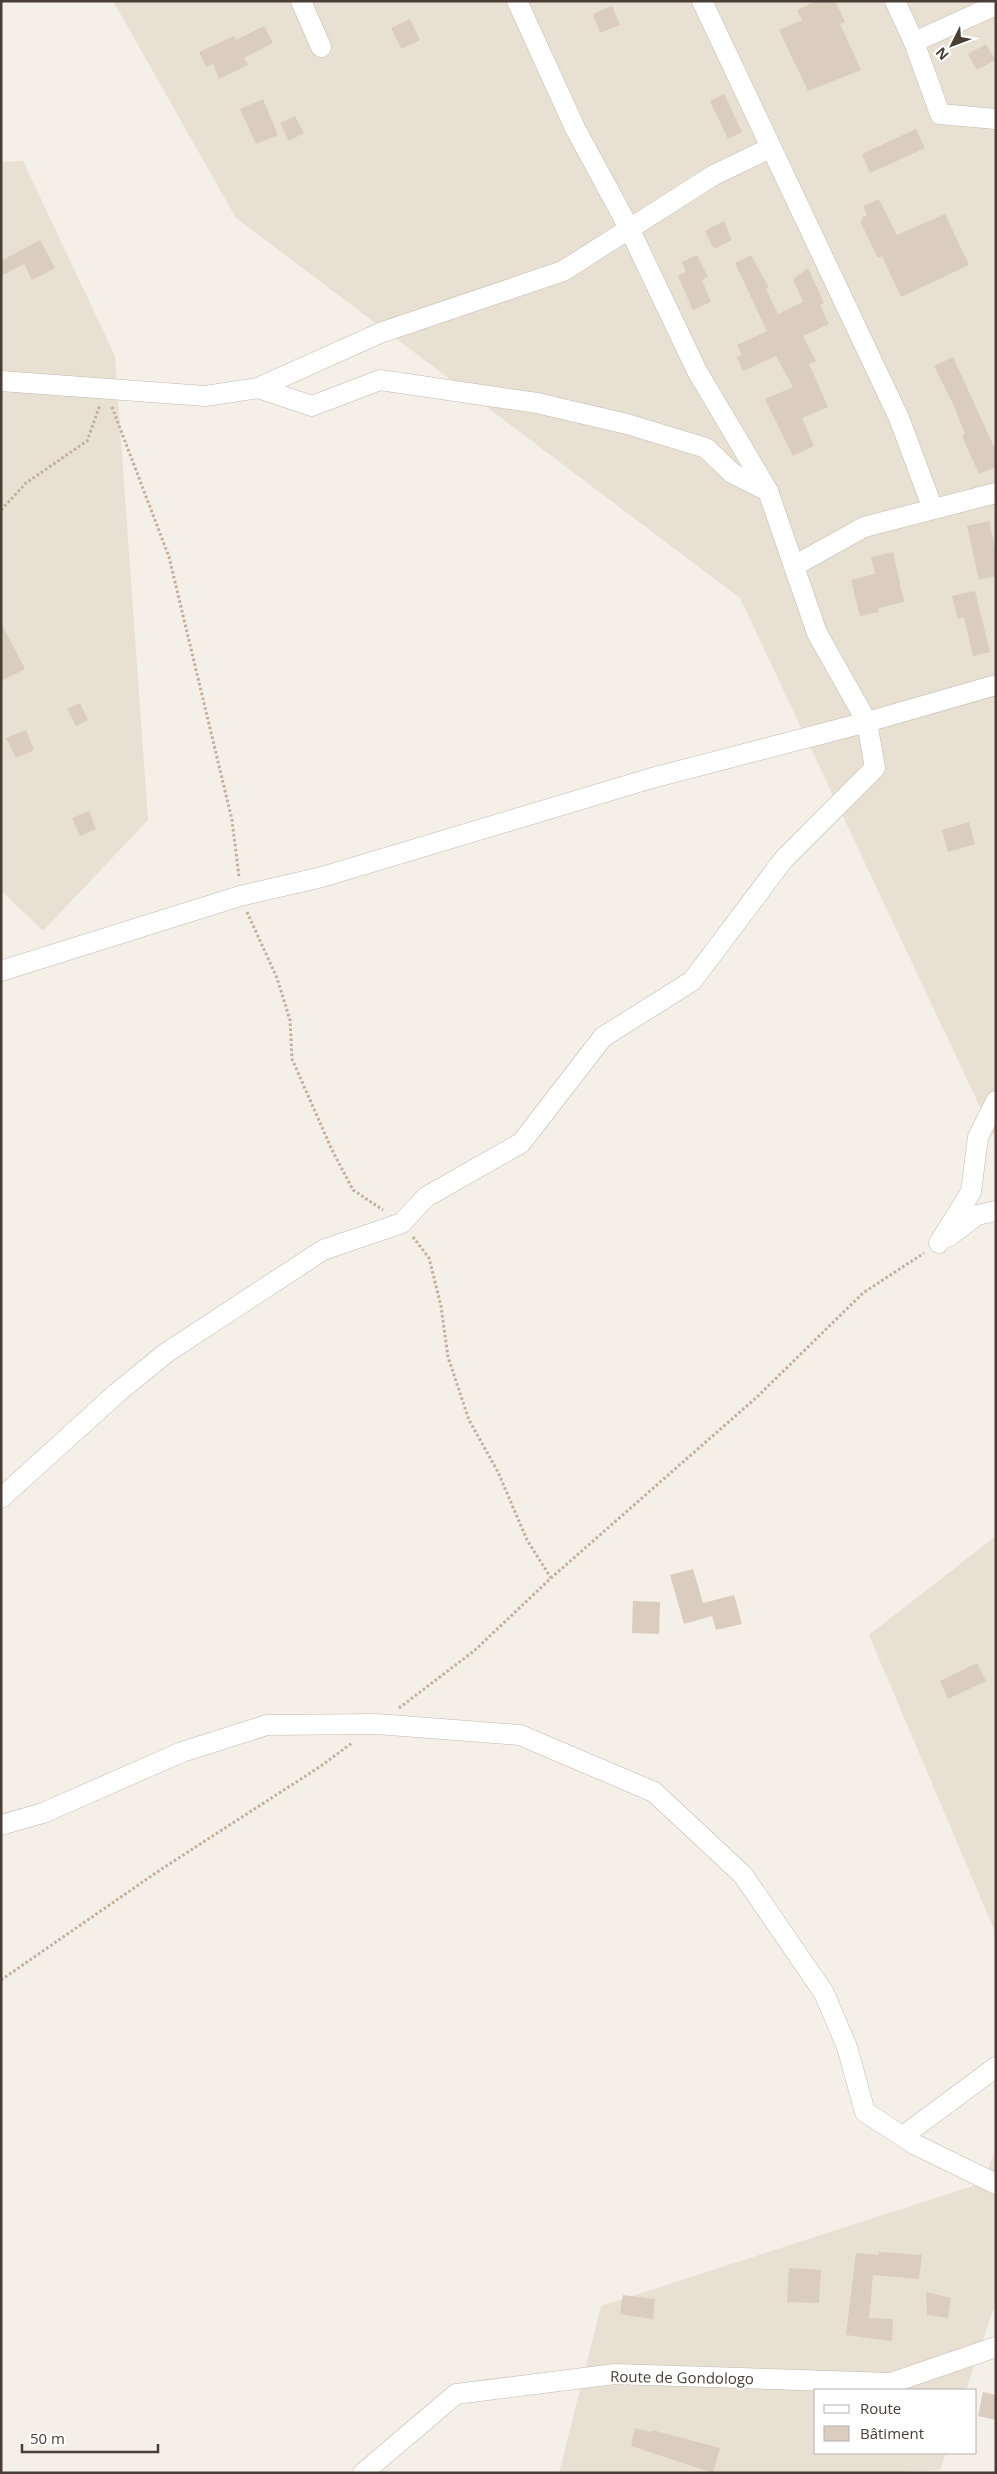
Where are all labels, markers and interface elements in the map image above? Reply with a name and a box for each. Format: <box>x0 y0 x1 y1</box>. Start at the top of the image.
north arrow <box>927 20 977 70</box>
text: N <box>931 43 953 65</box>
street label: Route de Gondologo <box>610 2366 754 2388</box>
legend <box>814 2389 977 2454</box>
text: Route <box>860 2398 901 2418</box>
scale bar <box>22 2422 159 2454</box>
text: Bâtiment <box>860 2423 924 2443</box>
text: 50 m <box>30 2428 65 2448</box>

